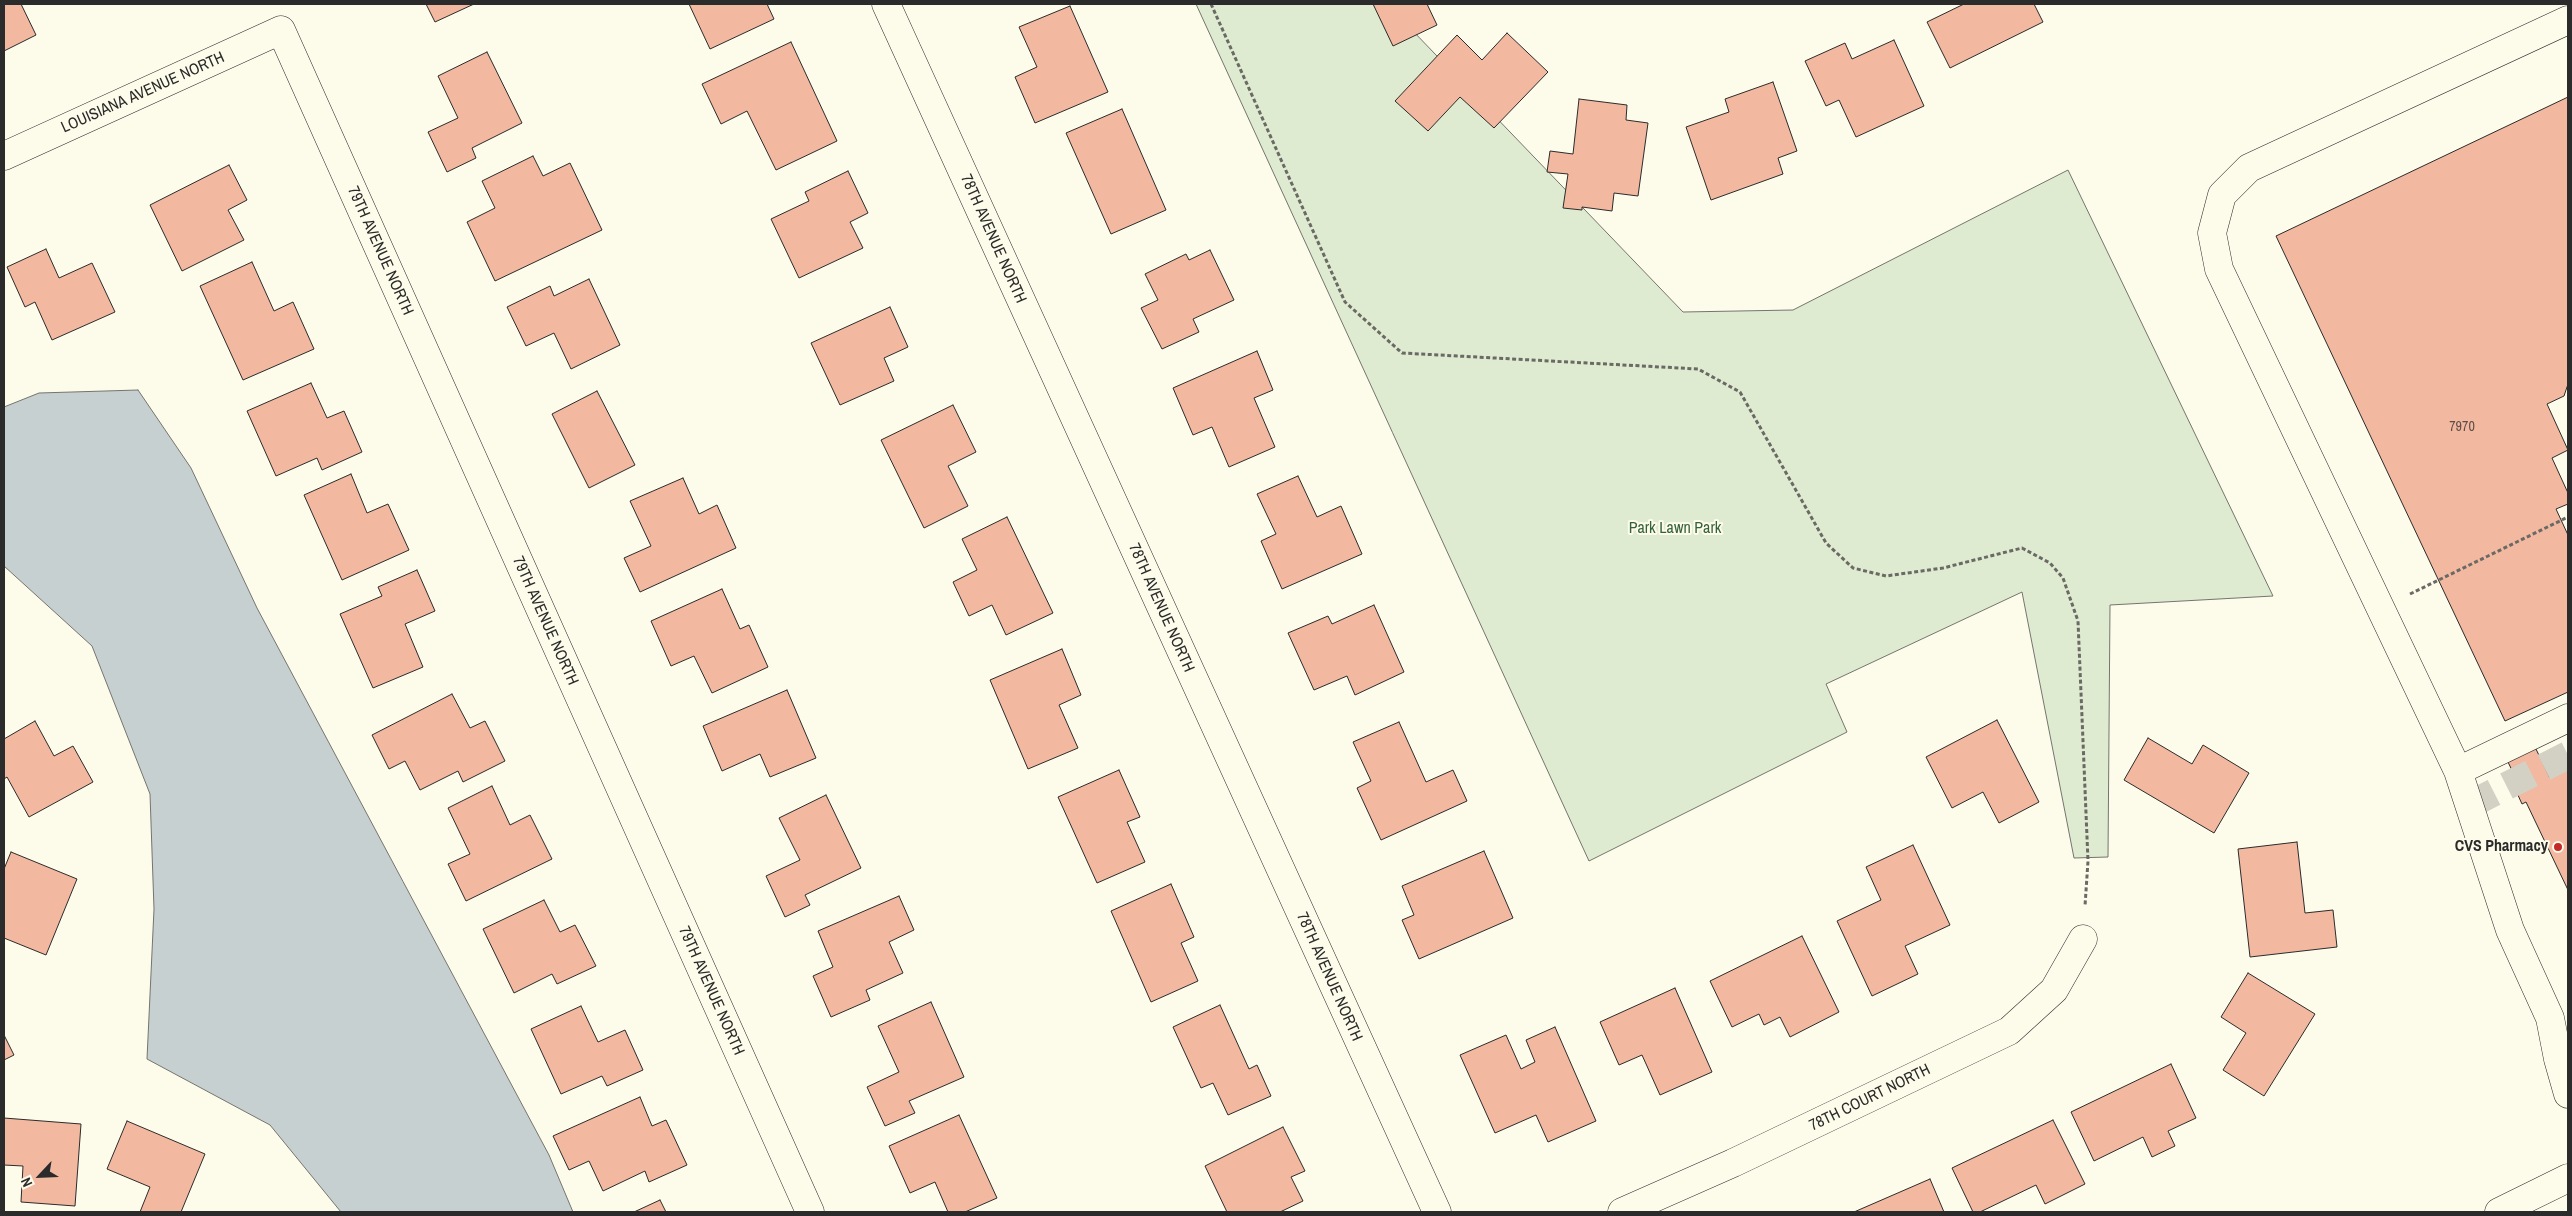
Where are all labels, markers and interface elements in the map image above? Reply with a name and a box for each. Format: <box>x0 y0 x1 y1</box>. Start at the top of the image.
street label: LOUISIANA AVENUE NORTH <box>58 48 228 138</box>
street label: 78TH AVENUE NORTH <box>956 172 1030 306</box>
street label: 79TH AVENUE NORTH <box>343 184 417 318</box>
house number: 7970 <box>2449 419 2475 435</box>
park label: Park Lawn Park <box>1629 519 1721 539</box>
street label: 78TH AVENUE NORTH <box>1124 541 1198 675</box>
street label: 79TH AVENUE NORTH <box>508 554 582 688</box>
place label: CVS Pharmacy <box>2455 837 2548 857</box>
marker: CVS Pharmacy <box>2552 841 2564 853</box>
street label: 78TH AVENUE NORTH <box>1292 910 1366 1044</box>
street label: 79TH AVENUE NORTH <box>674 924 748 1058</box>
street label: 78TH COURT NORTH <box>1806 1060 1934 1136</box>
north arrow <box>15 1151 65 1201</box>
text: N <box>16 1175 36 1190</box>

